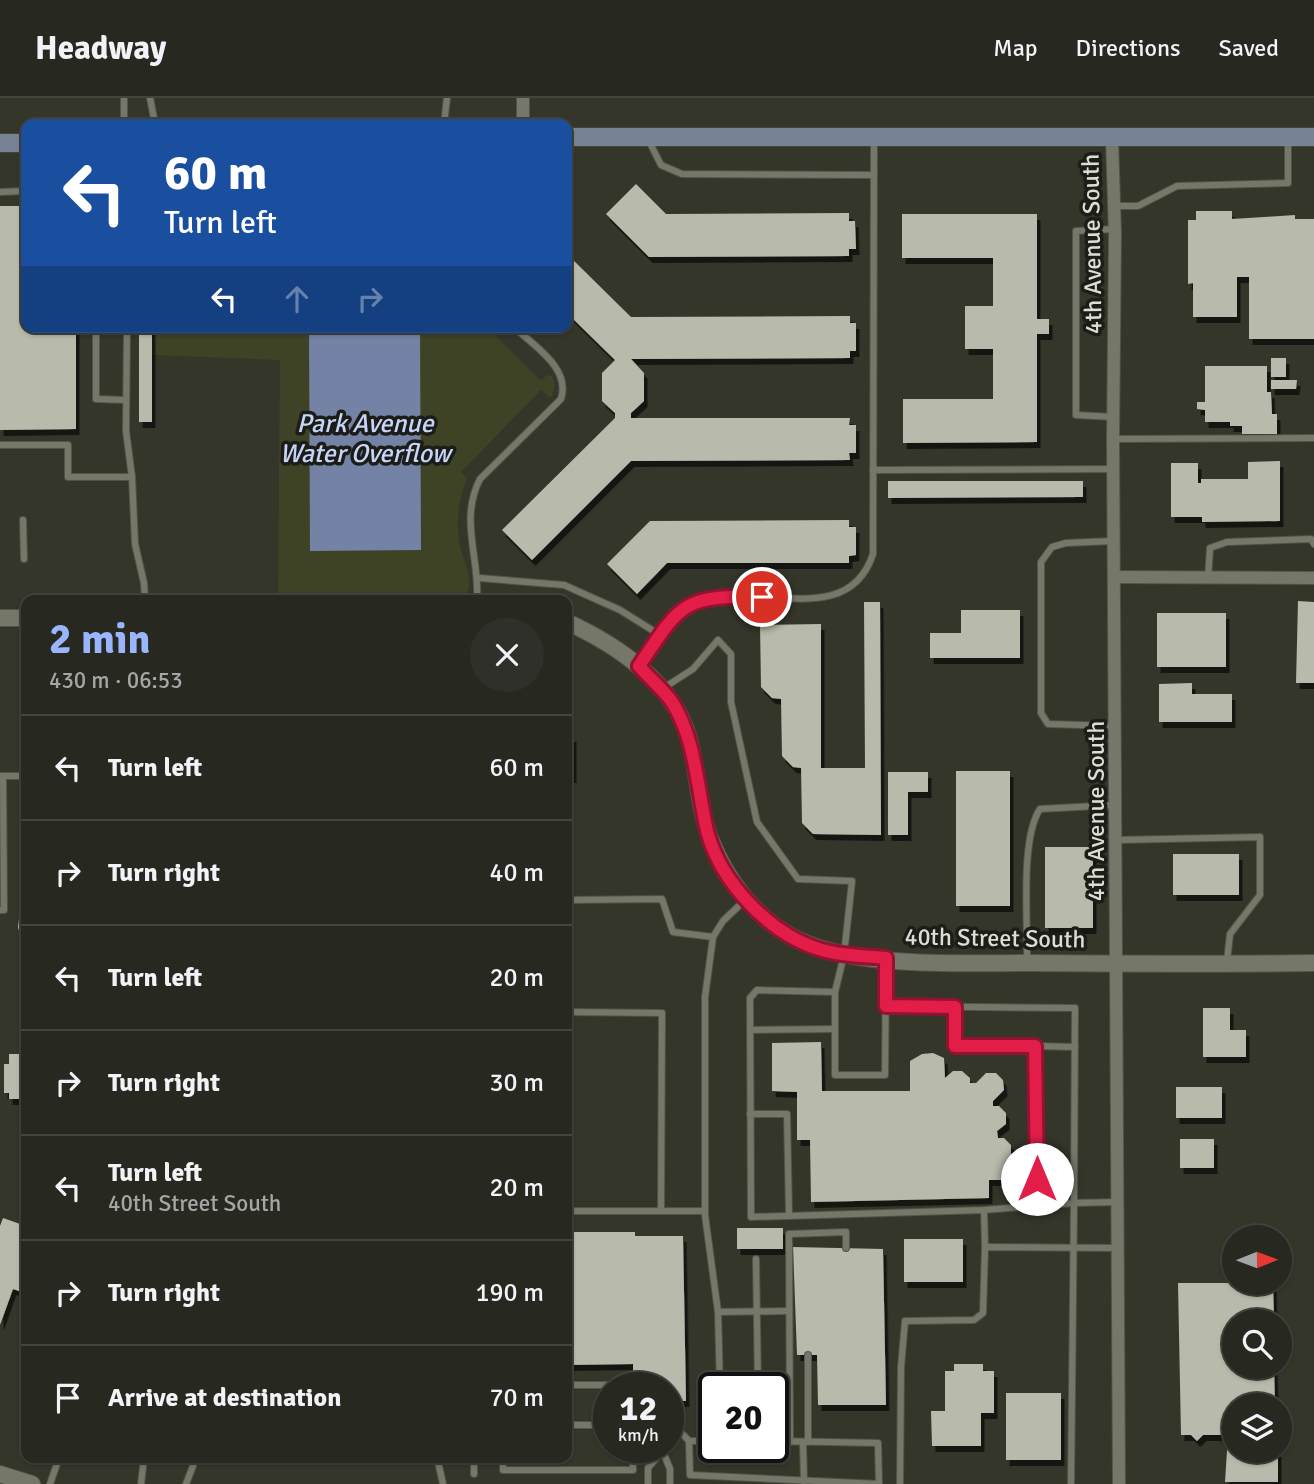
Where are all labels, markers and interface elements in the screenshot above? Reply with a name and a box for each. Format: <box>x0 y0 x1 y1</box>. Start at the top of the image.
text: Headway <box>35 28 166 69</box>
text: Map <box>993 33 1038 63</box>
text: Directions <box>1076 33 1181 63</box>
text: Saved <box>1219 33 1279 63</box>
text: 60 m <box>164 143 267 203</box>
icon: left <box>49 147 140 238</box>
street label: 4th Avenue South <box>1075 154 1109 334</box>
text: Turn left <box>164 203 277 242</box>
icon: left <box>205 280 243 318</box>
icon: ahead <box>278 280 316 318</box>
icon: right <box>351 280 389 318</box>
water label: Park Avenue Water Overflow <box>279 408 454 470</box>
pin <box>732 567 792 627</box>
icon: arrive <box>743 578 781 616</box>
text: 2 min <box>49 614 150 665</box>
button: close <box>470 618 544 692</box>
text: 430 m · 06:53 <box>49 666 183 695</box>
street label: 4th Avenue South <box>1081 721 1111 901</box>
icon: left <box>49 749 87 787</box>
text: Turn left <box>108 752 202 784</box>
text: 60 m <box>489 752 544 784</box>
icon: right <box>49 854 87 892</box>
text: Turn right <box>108 857 220 889</box>
text: 40 m <box>489 857 544 889</box>
street label: 40th Street South <box>904 921 1086 955</box>
icon: left <box>49 959 87 997</box>
text: Turn left <box>108 962 202 994</box>
text: 20 m <box>489 962 544 994</box>
icon: right <box>49 1064 87 1102</box>
text: Turn right <box>108 1067 220 1099</box>
text: 30 m <box>489 1067 544 1099</box>
position arrow <box>1000 1142 1074 1216</box>
text: Turn left <box>108 1157 202 1189</box>
icon: left <box>49 1169 87 1207</box>
text: 20 m <box>489 1172 544 1204</box>
text: 40th Street South <box>108 1189 281 1218</box>
north arrow <box>1222 1225 1292 1295</box>
map controls <box>1222 1225 1292 1463</box>
icon: right <box>49 1274 87 1312</box>
text: Turn right <box>108 1277 220 1309</box>
text: 190 m <box>475 1277 544 1309</box>
button: search <box>1222 1309 1292 1379</box>
speed limit sign: 20 <box>698 1372 789 1463</box>
icon: arrive <box>49 1379 87 1417</box>
text: Arrive at destination <box>108 1382 341 1414</box>
text: 70 m <box>489 1382 544 1414</box>
text: 12 <box>620 1387 657 1430</box>
button: layers <box>1222 1393 1292 1463</box>
text: km/h <box>618 1424 659 1446</box>

